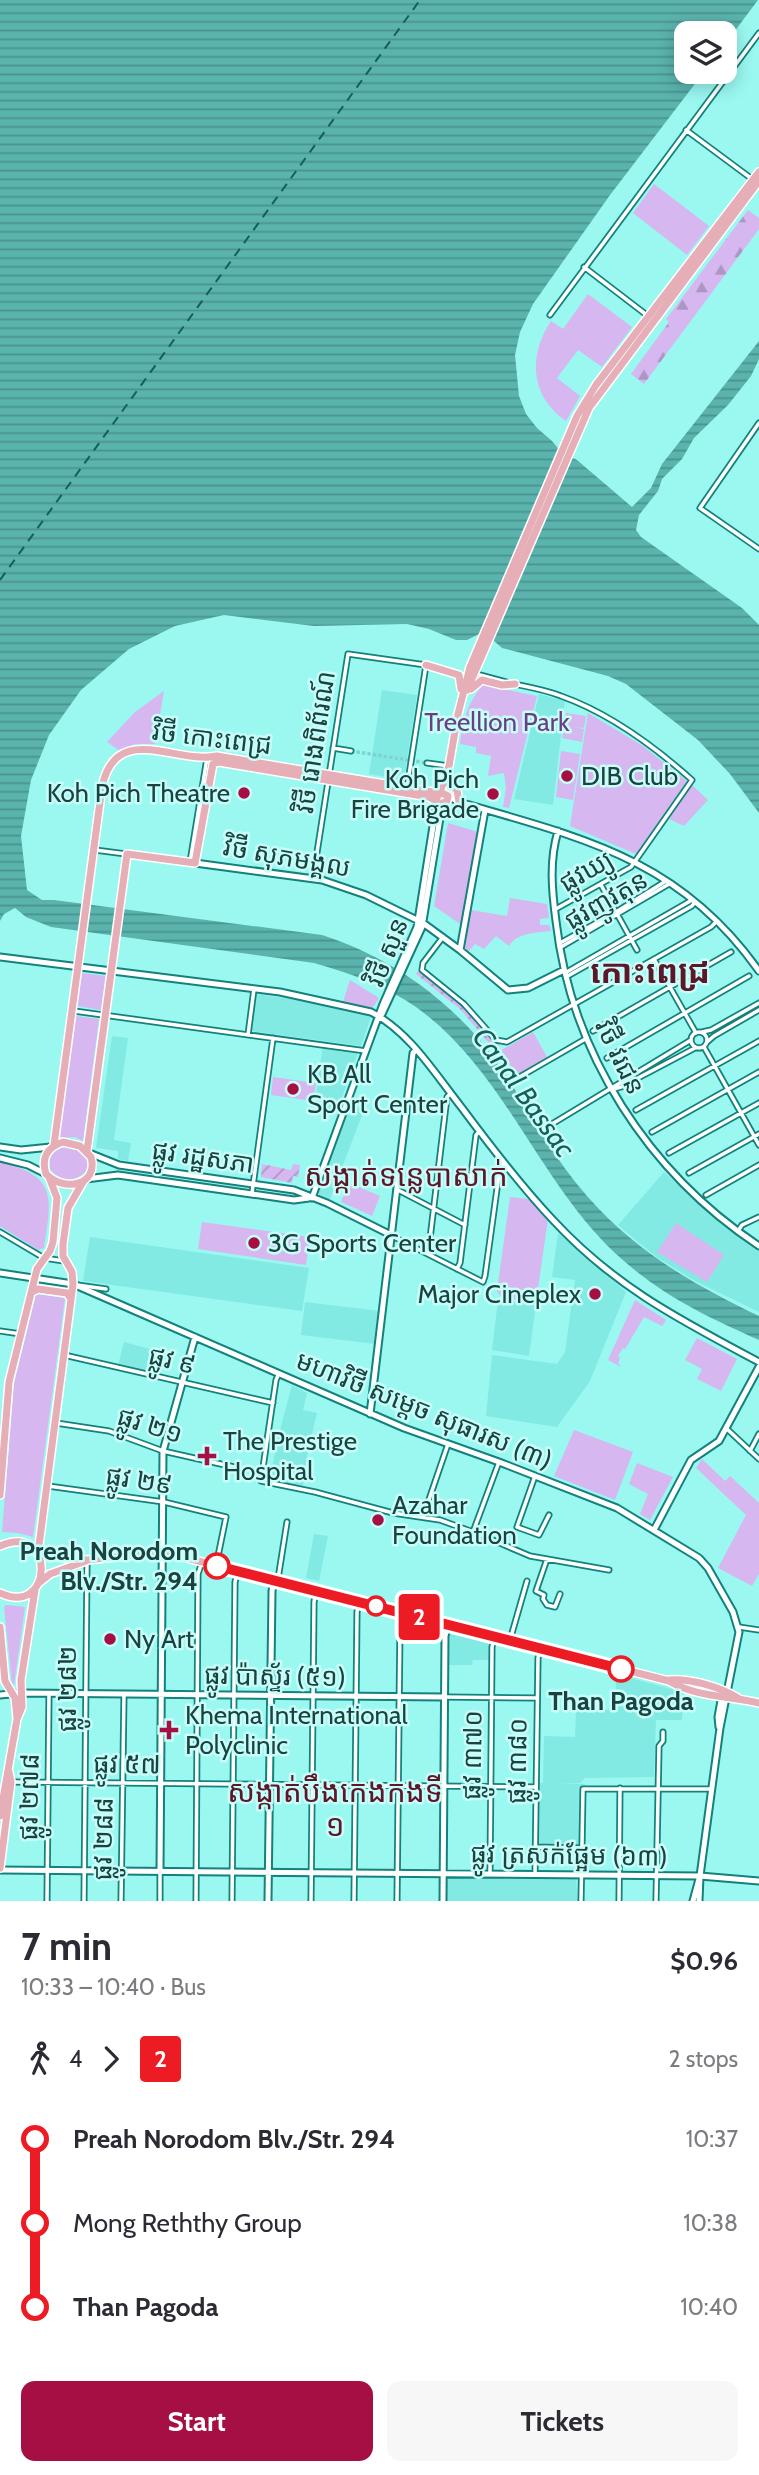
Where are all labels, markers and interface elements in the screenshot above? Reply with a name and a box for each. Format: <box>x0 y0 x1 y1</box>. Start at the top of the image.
map controls <box>674 21 737 84</box>
button: layers <box>674 21 737 84</box>
street label: វិថី រោងពិព័រណ៍ <box>288 669 342 816</box>
park label: Treellion Park <box>424 706 570 738</box>
street label: វិថី កោះពេជ្រ <box>150 715 274 761</box>
place label: DIB Club <box>581 760 678 792</box>
place label: Koh Pich Fire Brigade <box>351 763 479 825</box>
marker: DIB Club <box>559 768 575 784</box>
place label: Koh Pich Theatre <box>47 777 230 809</box>
marker: Koh Pich Theatre <box>236 785 252 801</box>
marker: Koh Pich Fire Brigade <box>485 786 501 802</box>
street label: វិថី សុភមង្គល <box>220 830 353 885</box>
street label: ផ្លូវឃ្យូ <box>553 843 622 906</box>
street label: ផ្លូវញូវតុន <box>558 863 657 943</box>
street label: វិថី សួន <box>358 913 415 992</box>
district label: កោះពេជ្រ <box>590 951 710 992</box>
street label: វិថី វរជន <box>588 1013 652 1100</box>
water label: Canal Bassac <box>466 1021 583 1164</box>
place label: KB All Sport Center <box>307 1058 448 1120</box>
marker: KB All Sport Center <box>285 1081 301 1097</box>
street label: ផ្លូវ រដ្ឋសភា <box>149 1134 256 1188</box>
district label: សង្កាត់ទន្លេបាសាក់ <box>304 1157 508 1194</box>
place label: 3G Sports Center <box>268 1227 457 1259</box>
marker: 3G Sports Center <box>246 1235 262 1251</box>
place label: Major Cineplex <box>418 1278 582 1310</box>
marker: Major Cineplex <box>587 1286 603 1302</box>
street label: ផ្លូវ ៩ <box>144 1339 199 1388</box>
street label: មហាវិថី សម្តេច សុធារស (៣) <box>291 1344 557 1477</box>
street label: ផ្លូវ ២១ <box>111 1400 187 1457</box>
place label: The Prestige Hospital <box>223 1425 357 1487</box>
marker: The Prestige Hospital <box>197 1446 217 1466</box>
street label: ផ្លូវ ២៩ <box>102 1459 175 1509</box>
place label: Azahar Foundation <box>392 1489 517 1551</box>
marker: Azahar Foundation <box>370 1512 386 1528</box>
place label: Preah Norodom Blv./Str. 294 <box>20 1535 198 1597</box>
marker: Preah Norodom Blv./Str. 294 <box>204 1553 230 1579</box>
line badge: 2 <box>396 1594 442 1640</box>
unlabelled marker <box>366 1596 386 1616</box>
text: 2 <box>413 1602 425 1631</box>
place label: Ny Art <box>124 1623 194 1655</box>
marker: Ny Art <box>102 1631 118 1647</box>
street label: ផ្លូវ ២៨២ <box>51 1646 91 1732</box>
marker: Than Pagoda <box>608 1656 634 1682</box>
street label: ផ្លូវ ប៉ាស្ទ័រ (៥១) <box>204 1659 346 1701</box>
place label: Than Pagoda <box>548 1685 694 1717</box>
place label: Khema International Polyclinic <box>185 1699 408 1761</box>
street label: ផ្លូវ ៣៧០ <box>455 1710 496 1800</box>
street label: ផ្លូវ ៣៨០ <box>500 1718 541 1805</box>
marker: Khema International Polyclinic <box>159 1720 179 1740</box>
street label: ផ្លូវ ៥៧ <box>93 1747 161 1788</box>
street label: ផ្លូវ ២៧៨ <box>12 1753 53 1841</box>
district label: សង្កាត់បឹងកេងកងទី ១ <box>227 1773 443 1844</box>
street label: ផ្លូវ ២៨៨ <box>86 1797 127 1881</box>
street label: ផ្លូវ ត្រសក់ផ្អែម (៦៣) <box>470 1837 668 1880</box>
text: 7 min <box>21 1923 112 1970</box>
text: $0.96 <box>670 1945 738 1977</box>
text: 10:33 – 10:40 · Bus <box>21 1973 206 2001</box>
icon: walk <box>21 2040 59 2078</box>
icon: forward <box>92 2040 130 2078</box>
text: 2 <box>154 2044 167 2073</box>
text: 4 <box>69 2045 82 2073</box>
text: 2 stops <box>669 2045 738 2073</box>
text: Preah Norodom Blv./Str. 294 <box>73 2123 395 2155</box>
text: 10:37 <box>686 2125 738 2153</box>
text: Mong Reththy Group <box>73 2207 302 2239</box>
text: 10:38 <box>683 2209 738 2237</box>
text: Than Pagoda <box>73 2291 218 2323</box>
text: 10:40 <box>680 2293 738 2321</box>
button: Start <box>21 2381 373 2461</box>
button: Tickets <box>387 2381 738 2461</box>

